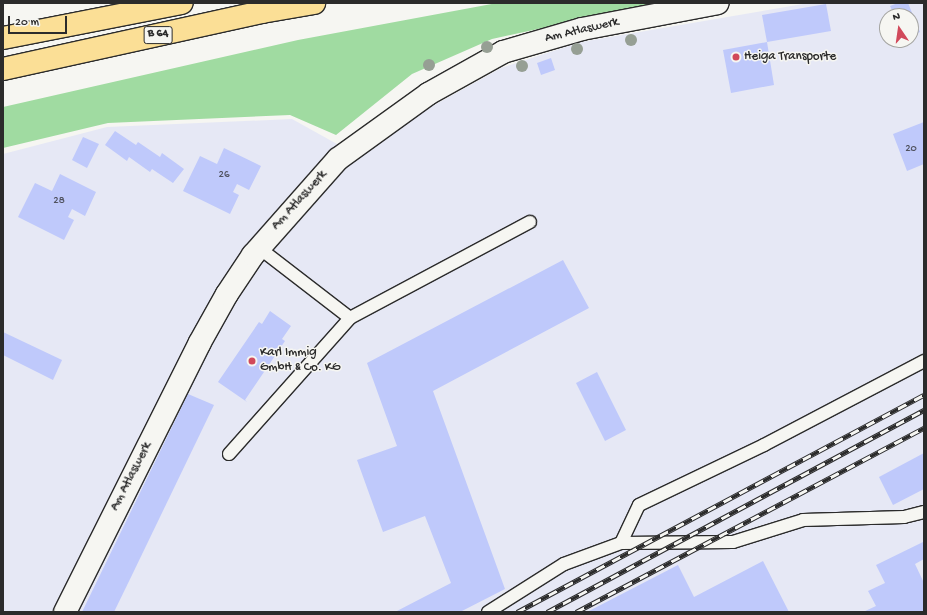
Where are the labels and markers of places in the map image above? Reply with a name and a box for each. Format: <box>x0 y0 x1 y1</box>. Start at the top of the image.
place label: Heiga Transporte <box>744 49 836 65</box>
marker: Heiga Transporte <box>731 52 741 62</box>
place label: Karl Immig GmbH & Co. KG <box>260 346 340 377</box>
marker: Karl Immig GmbH & Co. KG <box>247 356 257 366</box>

